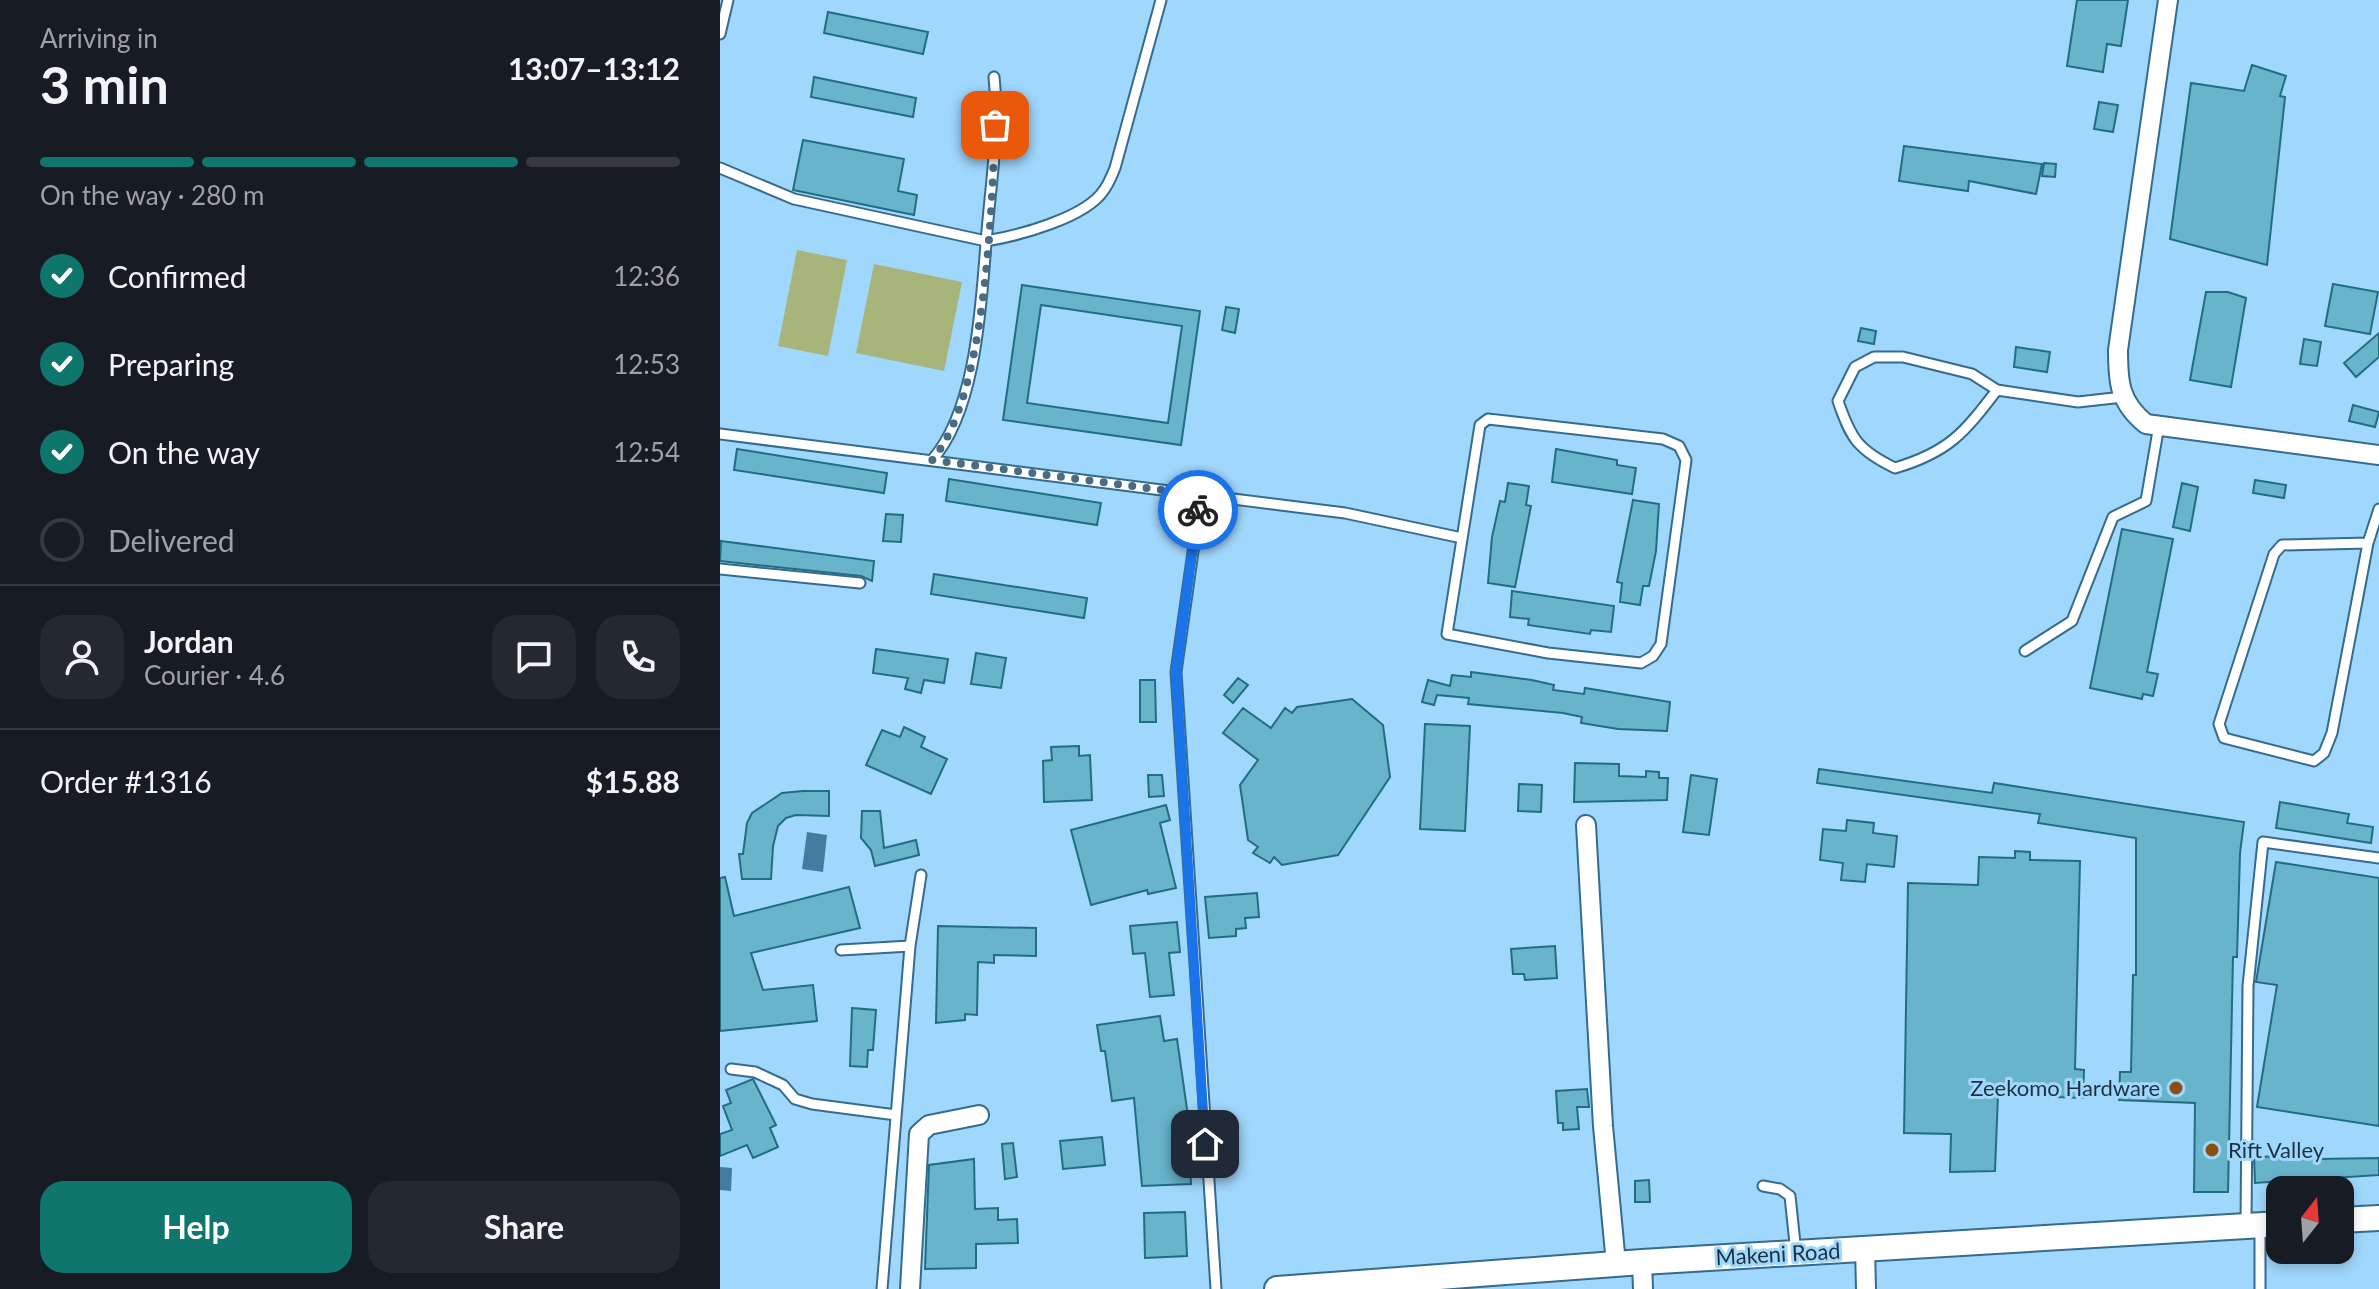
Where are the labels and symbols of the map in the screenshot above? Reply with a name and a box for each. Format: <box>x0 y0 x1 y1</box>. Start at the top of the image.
pin <box>961 91 1029 159</box>
courier <box>1158 470 1238 550</box>
place label: Zeekomo Hardware <box>1970 1074 2160 1101</box>
marker: Zeekomo Hardware <box>2167 1079 2185 1097</box>
pin <box>1171 1110 1239 1178</box>
place label: Rift Valley <box>2228 1136 2325 1163</box>
marker: Rift Valley <box>2203 1141 2221 1159</box>
north arrow <box>2266 1176 2354 1264</box>
street label: Makeni Road <box>1715 1237 1841 1270</box>

